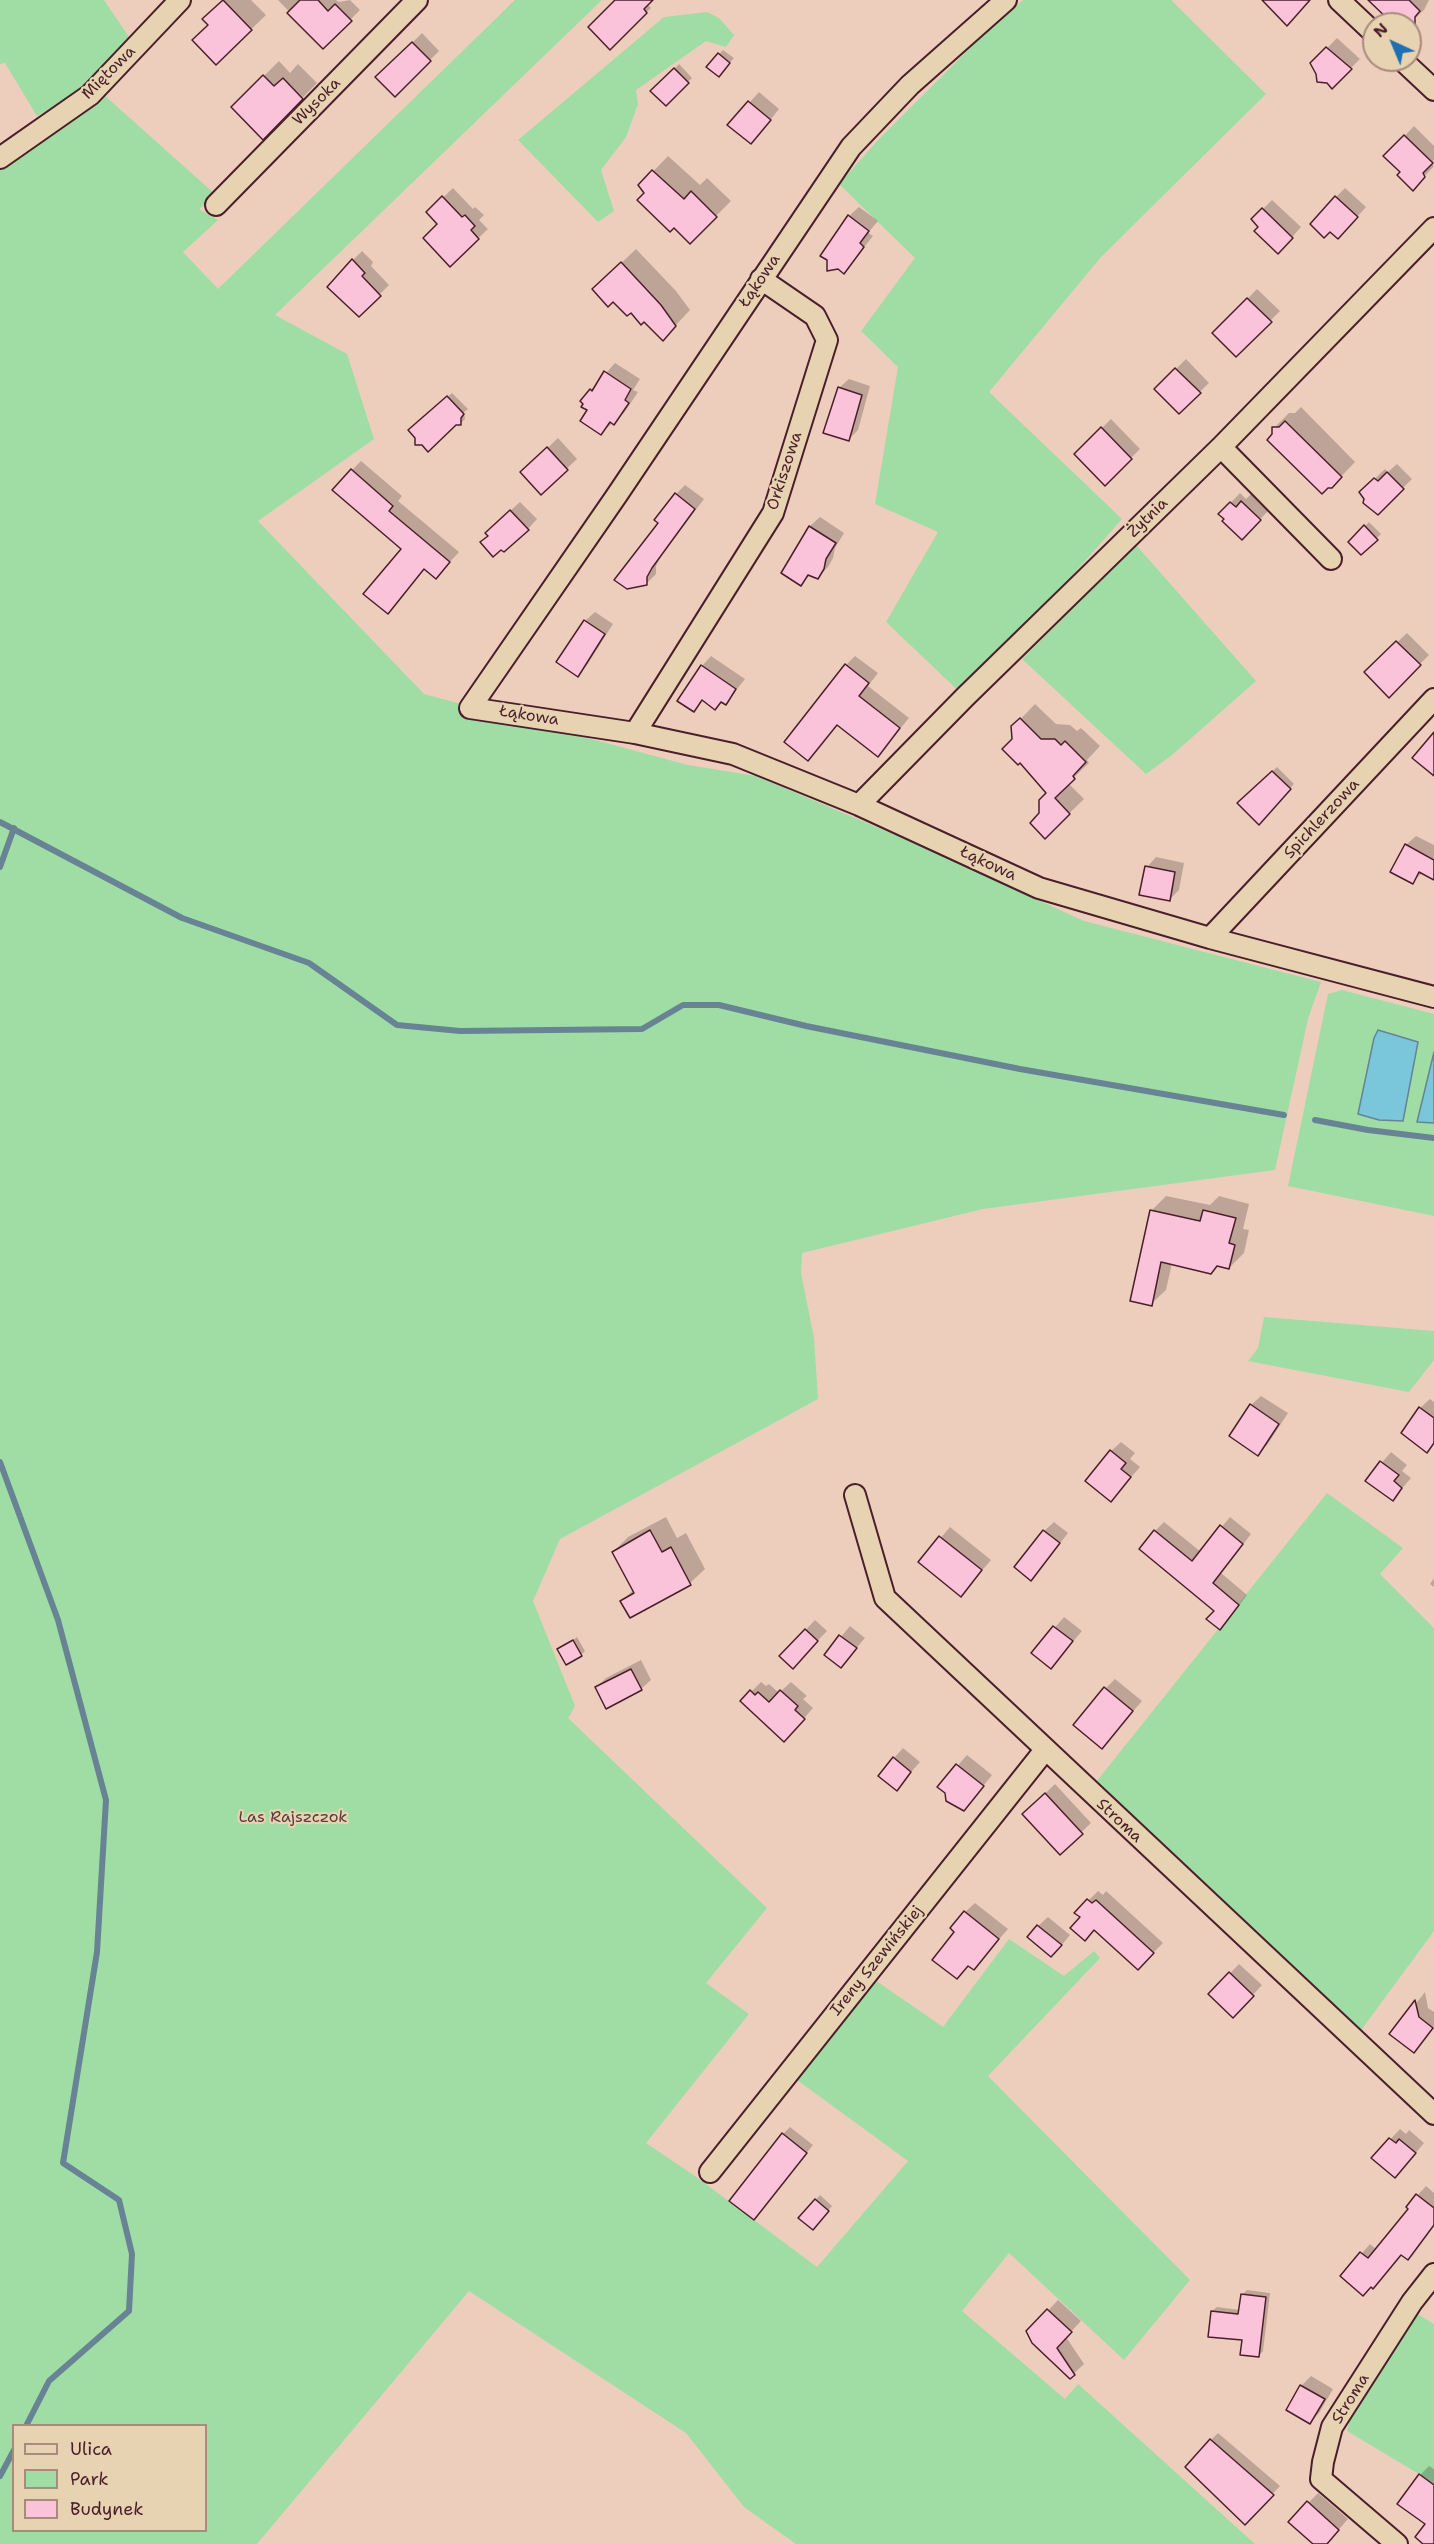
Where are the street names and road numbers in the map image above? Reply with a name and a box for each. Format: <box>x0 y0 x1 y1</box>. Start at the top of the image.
street label: Miętowa <box>78 42 140 104</box>
street label: Wysoka <box>289 74 345 130</box>
street label: Łąkowa <box>735 251 785 311</box>
street label: Orkiszowa <box>763 429 807 513</box>
street label: Żytnia <box>1124 494 1172 542</box>
street label: Łąkowa <box>498 702 560 730</box>
street label: Spichlerzowa <box>1280 775 1364 863</box>
street label: Łąkowa <box>957 843 1019 885</box>
street label: Stroma <box>1092 1795 1146 1847</box>
street label: Ireny Szewińskiej <box>827 1902 927 2020</box>
street label: Stroma <box>1328 2370 1374 2428</box>

